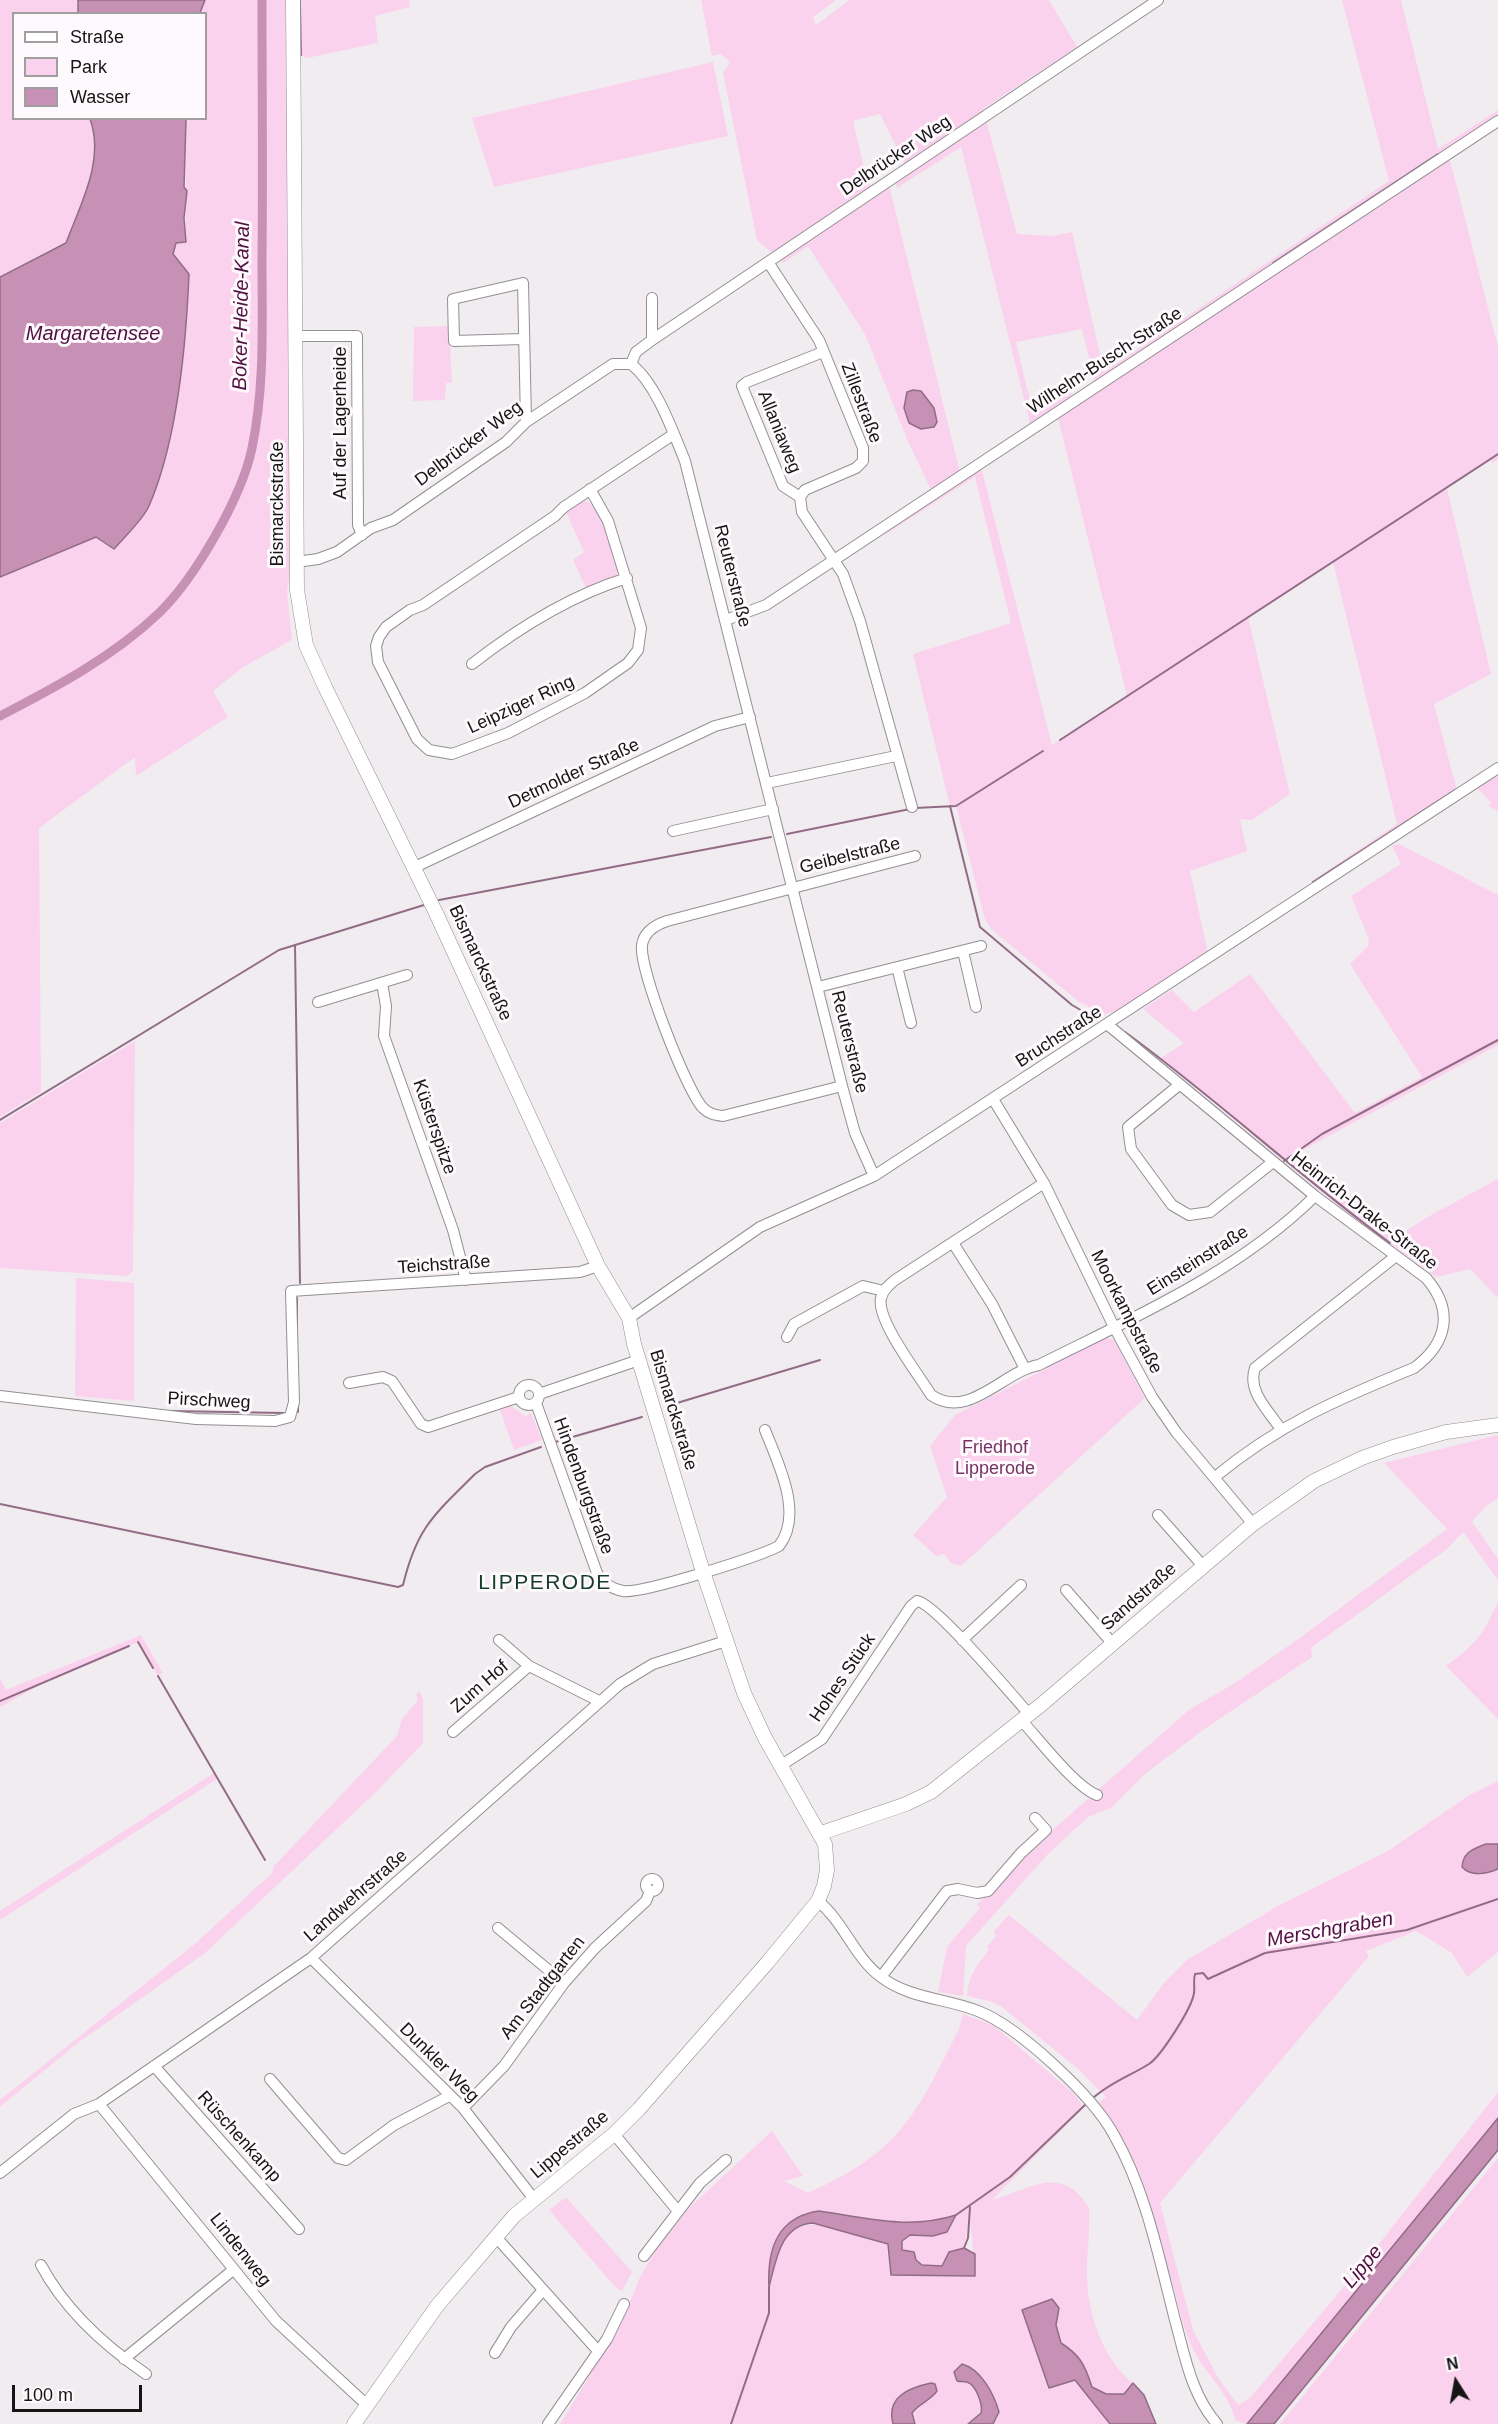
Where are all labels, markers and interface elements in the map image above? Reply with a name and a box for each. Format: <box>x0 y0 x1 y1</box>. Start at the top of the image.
legend <box>12 12 207 120</box>
text: Straße <box>70 27 124 47</box>
text: Park <box>70 57 107 77</box>
text: Wasser <box>70 87 130 107</box>
street label: Delbrücker Weg <box>837 111 955 201</box>
water label: Boker-Heide-Kanal <box>229 221 255 391</box>
street label: Wilhelm-Busch-Straße <box>1024 303 1186 419</box>
water label: Margaretensee <box>26 322 160 346</box>
street label: Auf der Lagerheide <box>330 346 352 500</box>
street label: Zillestraße <box>836 360 886 446</box>
street label: Allaniaweg <box>753 388 805 476</box>
street label: Delbrücker Weg <box>411 397 527 491</box>
street label: Bismarckstraße <box>267 441 289 567</box>
street label: Reuterstraße <box>709 522 755 630</box>
street label: Leipziger Ring <box>464 671 578 739</box>
street label: Detmolder Straße <box>505 734 643 814</box>
street label: Geibelstraße <box>797 833 903 879</box>
street label: Bismarckstraße <box>444 902 516 1024</box>
street label: Reuterstraße <box>826 988 872 1096</box>
street label: Bruchstraße <box>1012 1001 1106 1073</box>
street label: Küsterspitze <box>408 1077 460 1177</box>
street label: Heinrich-Drake-Straße <box>1286 1147 1442 1275</box>
street label: Einsteinstraße <box>1143 1221 1253 1301</box>
street label: Moorkampstraße <box>1085 1246 1167 1378</box>
street label: Teichstraße <box>397 1251 491 1279</box>
street label: Bismarckstraße <box>644 1347 702 1473</box>
street label: Pirschweg <box>167 1388 251 1414</box>
street label: Hindenburgstraße <box>548 1415 618 1557</box>
park label: Friedhof Lipperode <box>955 1437 1035 1480</box>
street label: Sandstraße <box>1097 1558 1181 1636</box>
district label: LIPPERODE <box>478 1570 612 1596</box>
street label: Hohes Stück <box>806 1630 880 1726</box>
street label: Zum Hof <box>447 1656 513 1718</box>
street label: Landwehrstraße <box>300 1845 412 1947</box>
water label: Merschgraben <box>1265 1907 1395 1953</box>
street label: Am Stadtgarten <box>496 1932 590 2044</box>
street label: Dunkler Weg <box>395 2019 483 2107</box>
street label: Rüschenkamp <box>192 2087 286 2187</box>
street label: Lippestraße <box>527 2106 613 2184</box>
street label: Lindenweg <box>205 2209 275 2291</box>
water label: Lippe <box>1338 2241 1388 2293</box>
north arrow <box>1426 2352 1486 2412</box>
text: N <box>1445 2354 1460 2373</box>
scale bar <box>15 2373 146 2411</box>
text: 100 m <box>23 2385 73 2405</box>

